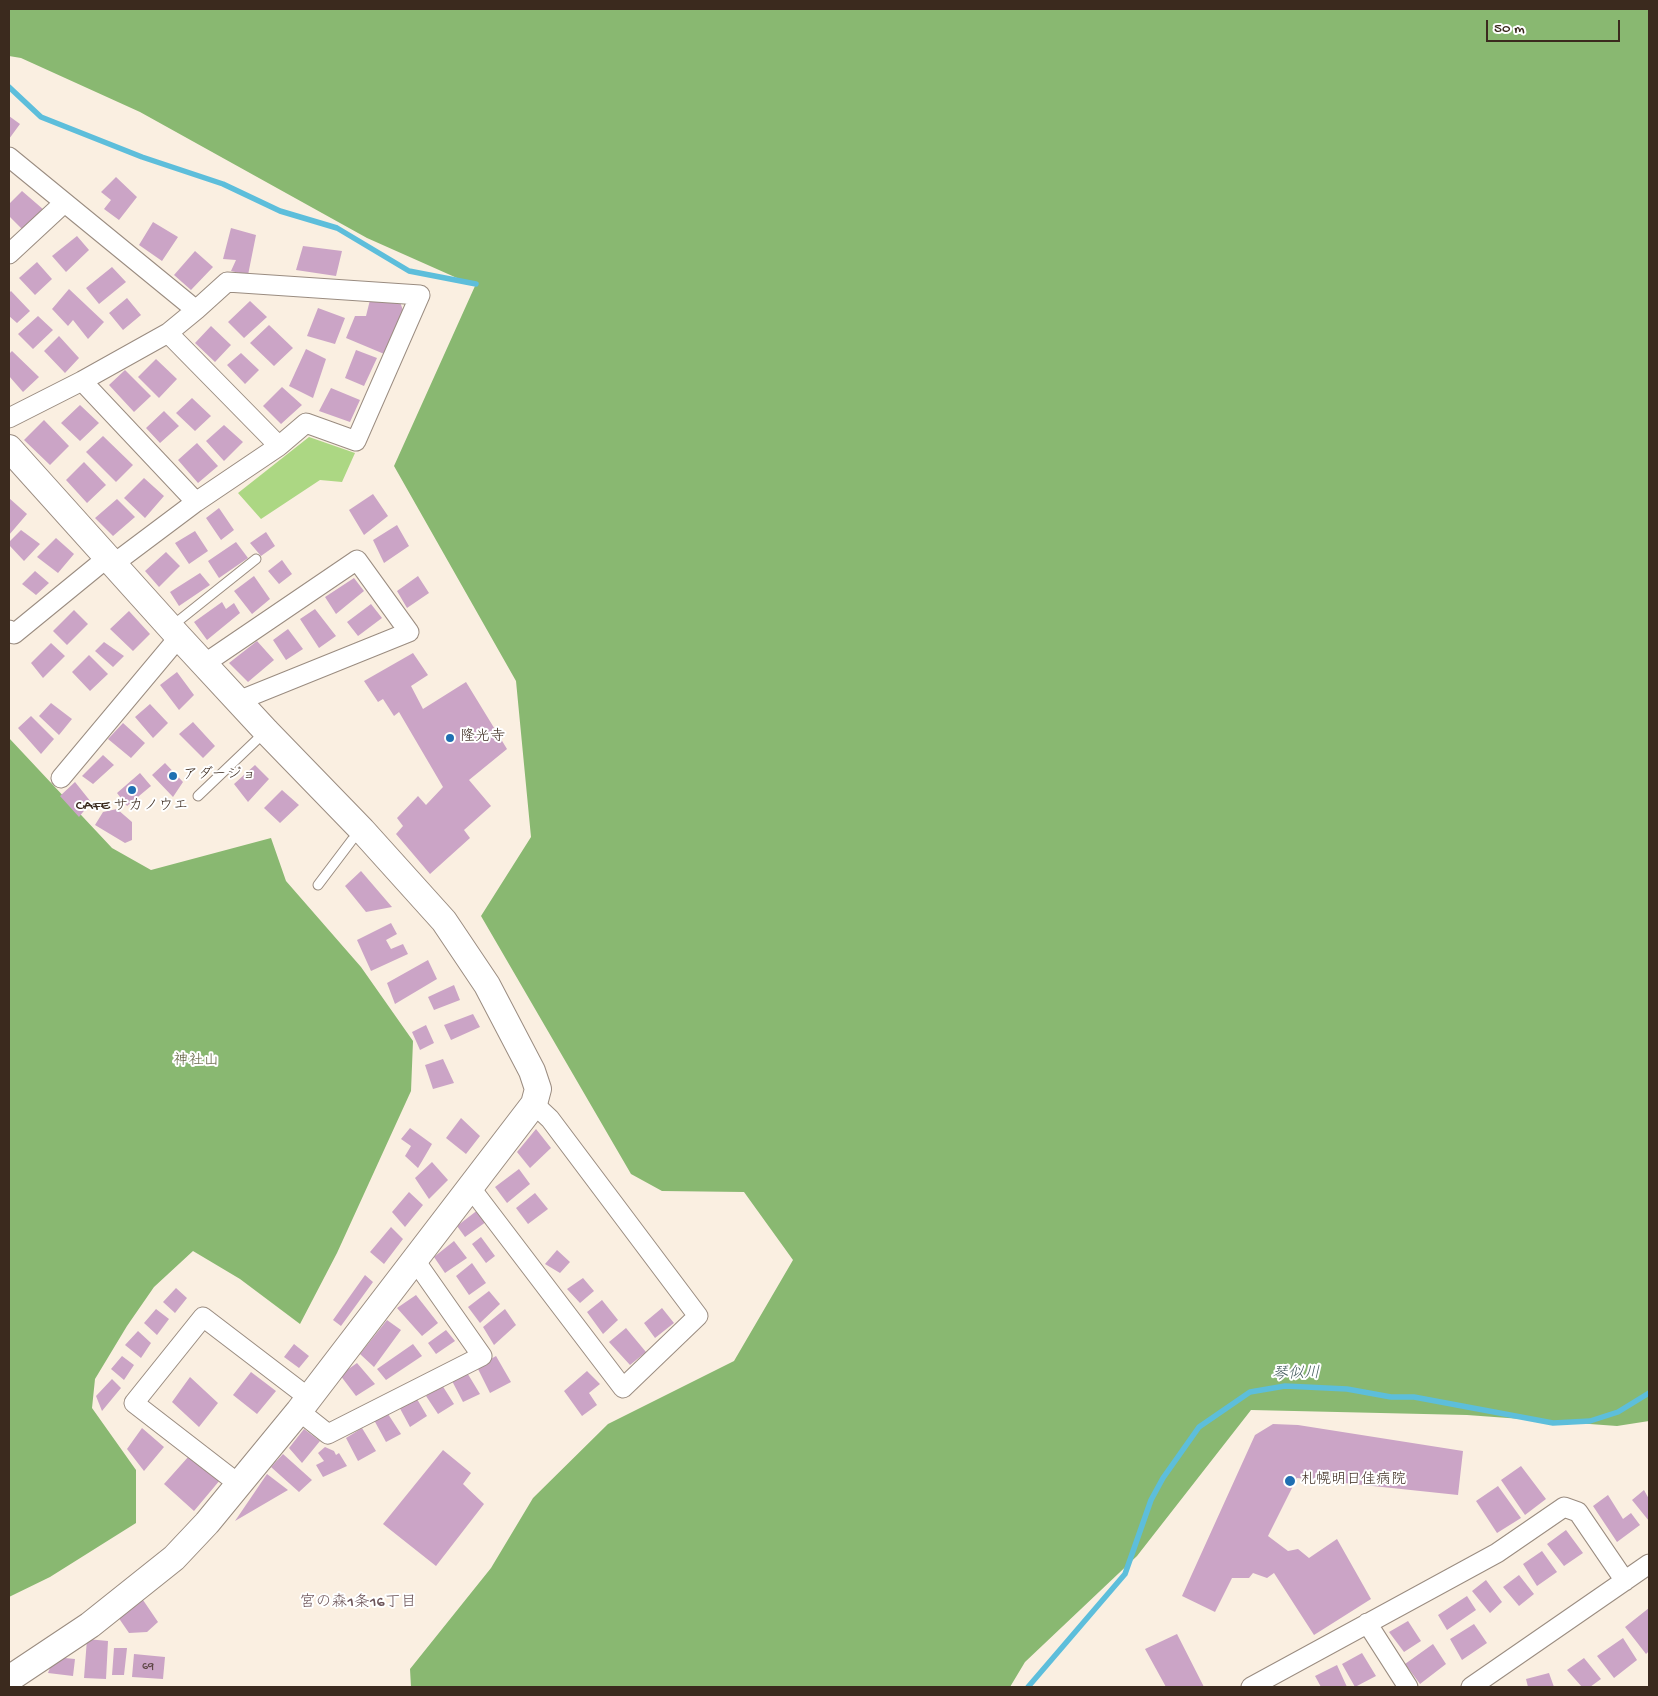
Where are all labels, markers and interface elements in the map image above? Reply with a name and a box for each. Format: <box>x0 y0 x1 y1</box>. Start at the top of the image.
scale bar <box>1488 10 1622 42</box>
text: 50 m <box>1494 20 1525 38</box>
place label: 隆光寺 <box>460 729 505 747</box>
marker: 隆光寺 <box>444 732 456 744</box>
place label: アダージョ <box>183 767 256 785</box>
marker: アダージョ <box>167 770 179 782</box>
marker: CAFE サカノウエ <box>126 784 138 796</box>
place label: CAFE サカノウエ <box>76 798 188 816</box>
park label: 神社山 <box>174 1053 218 1071</box>
water label: 琴似川 <box>1272 1365 1320 1385</box>
place label: 札幌明日佳病院 <box>1301 1472 1406 1490</box>
marker: 札幌明日佳病院 <box>1283 1474 1297 1488</box>
district label: 宮の森1条16丁目 <box>299 1594 417 1614</box>
house number: 69 <box>142 1660 154 1674</box>

